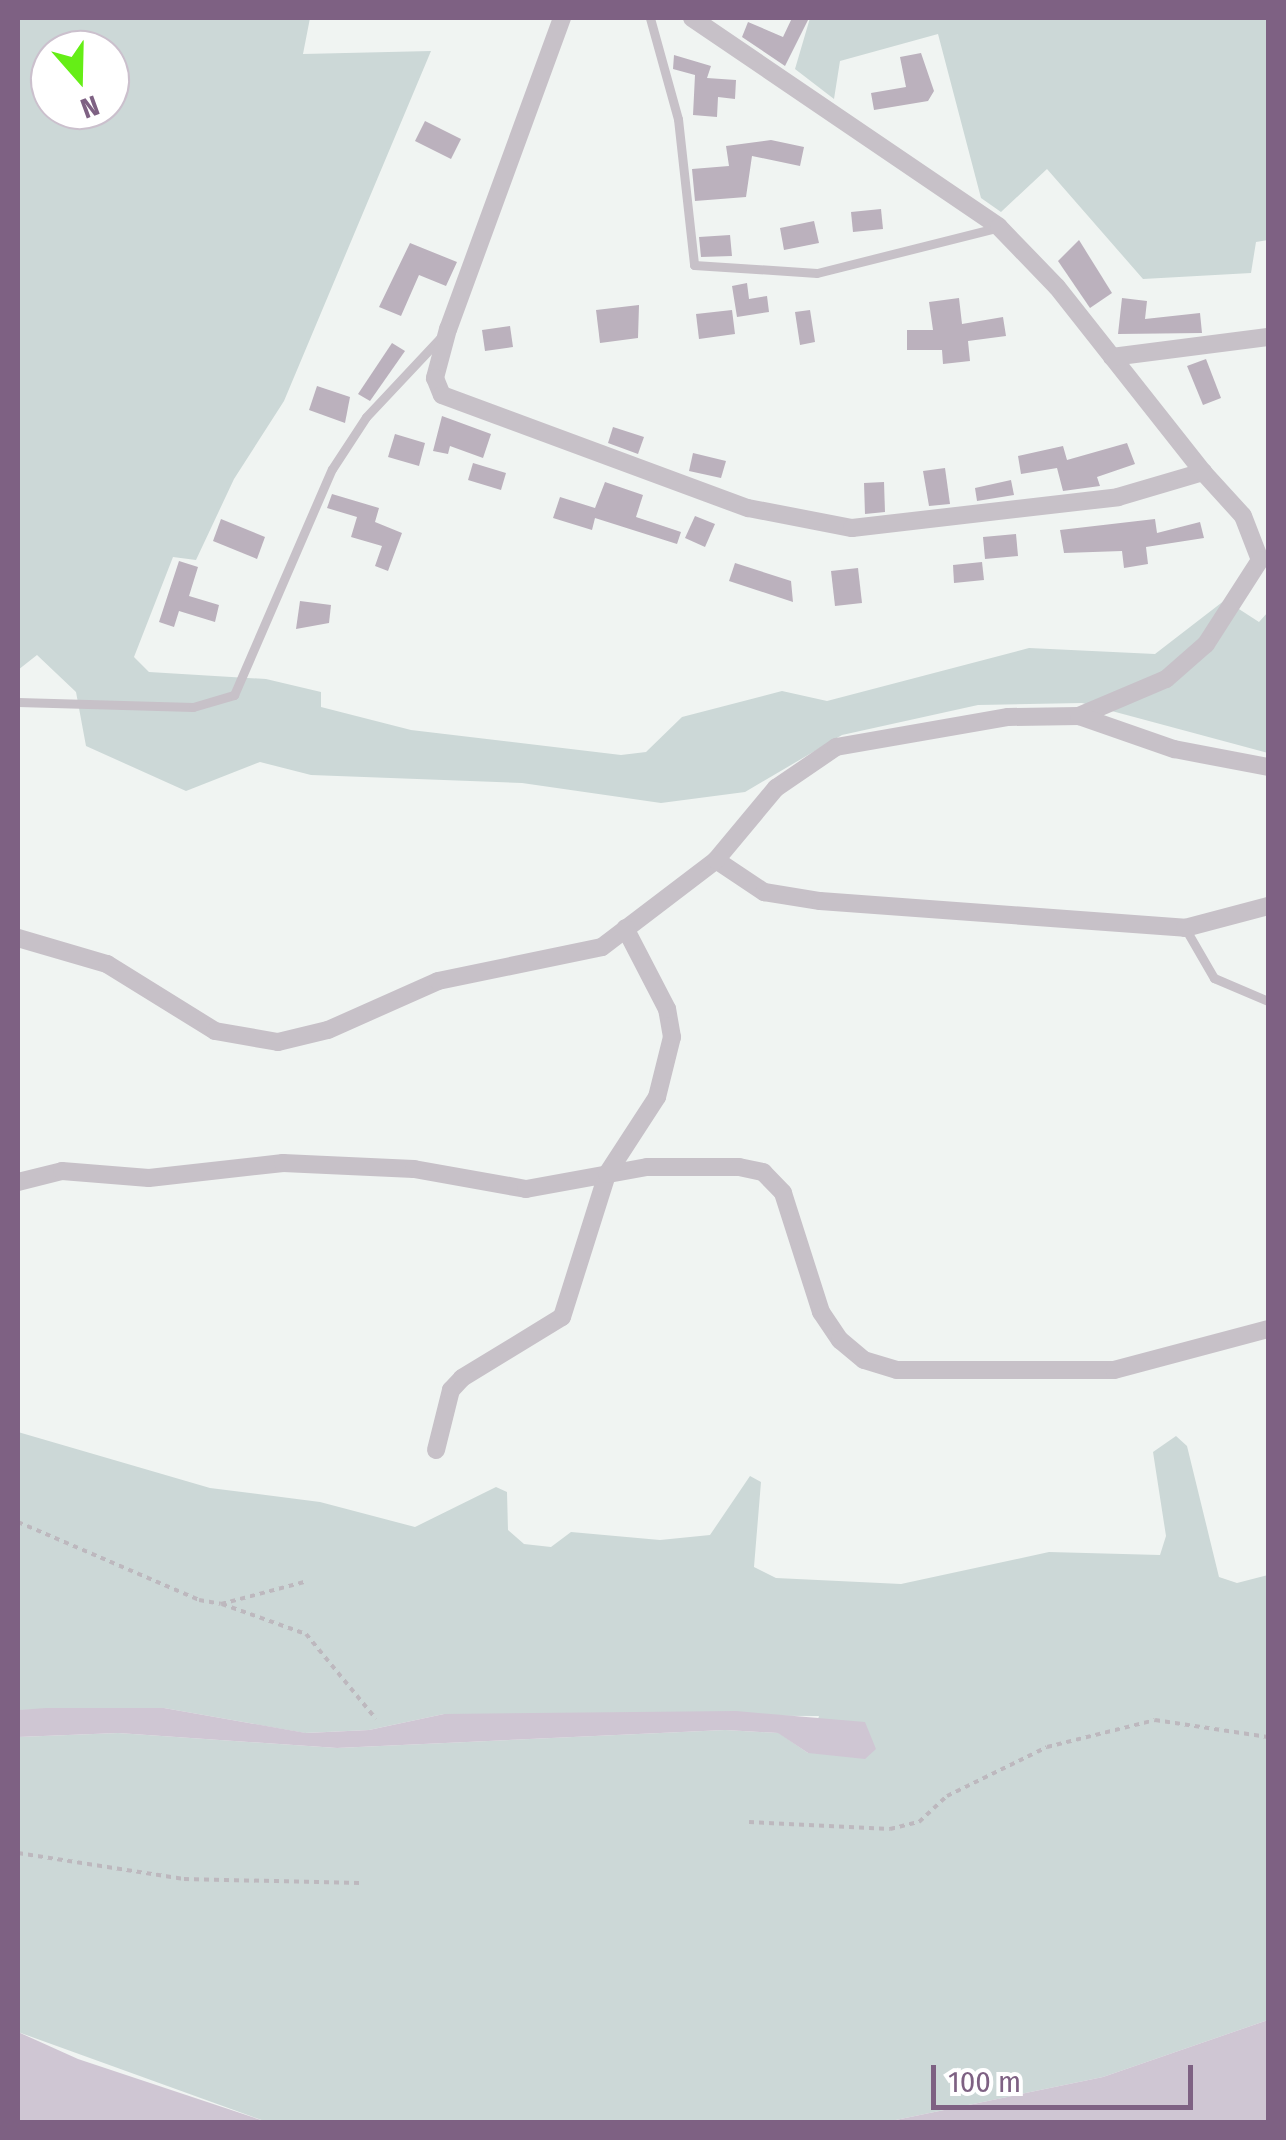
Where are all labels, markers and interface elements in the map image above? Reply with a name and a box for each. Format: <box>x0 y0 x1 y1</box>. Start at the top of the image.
north arrow <box>30 30 130 130</box>
text: N <box>76 88 103 125</box>
scale bar <box>936 2045 1198 2107</box>
text: 100 m <box>948 2064 1021 2100</box>

